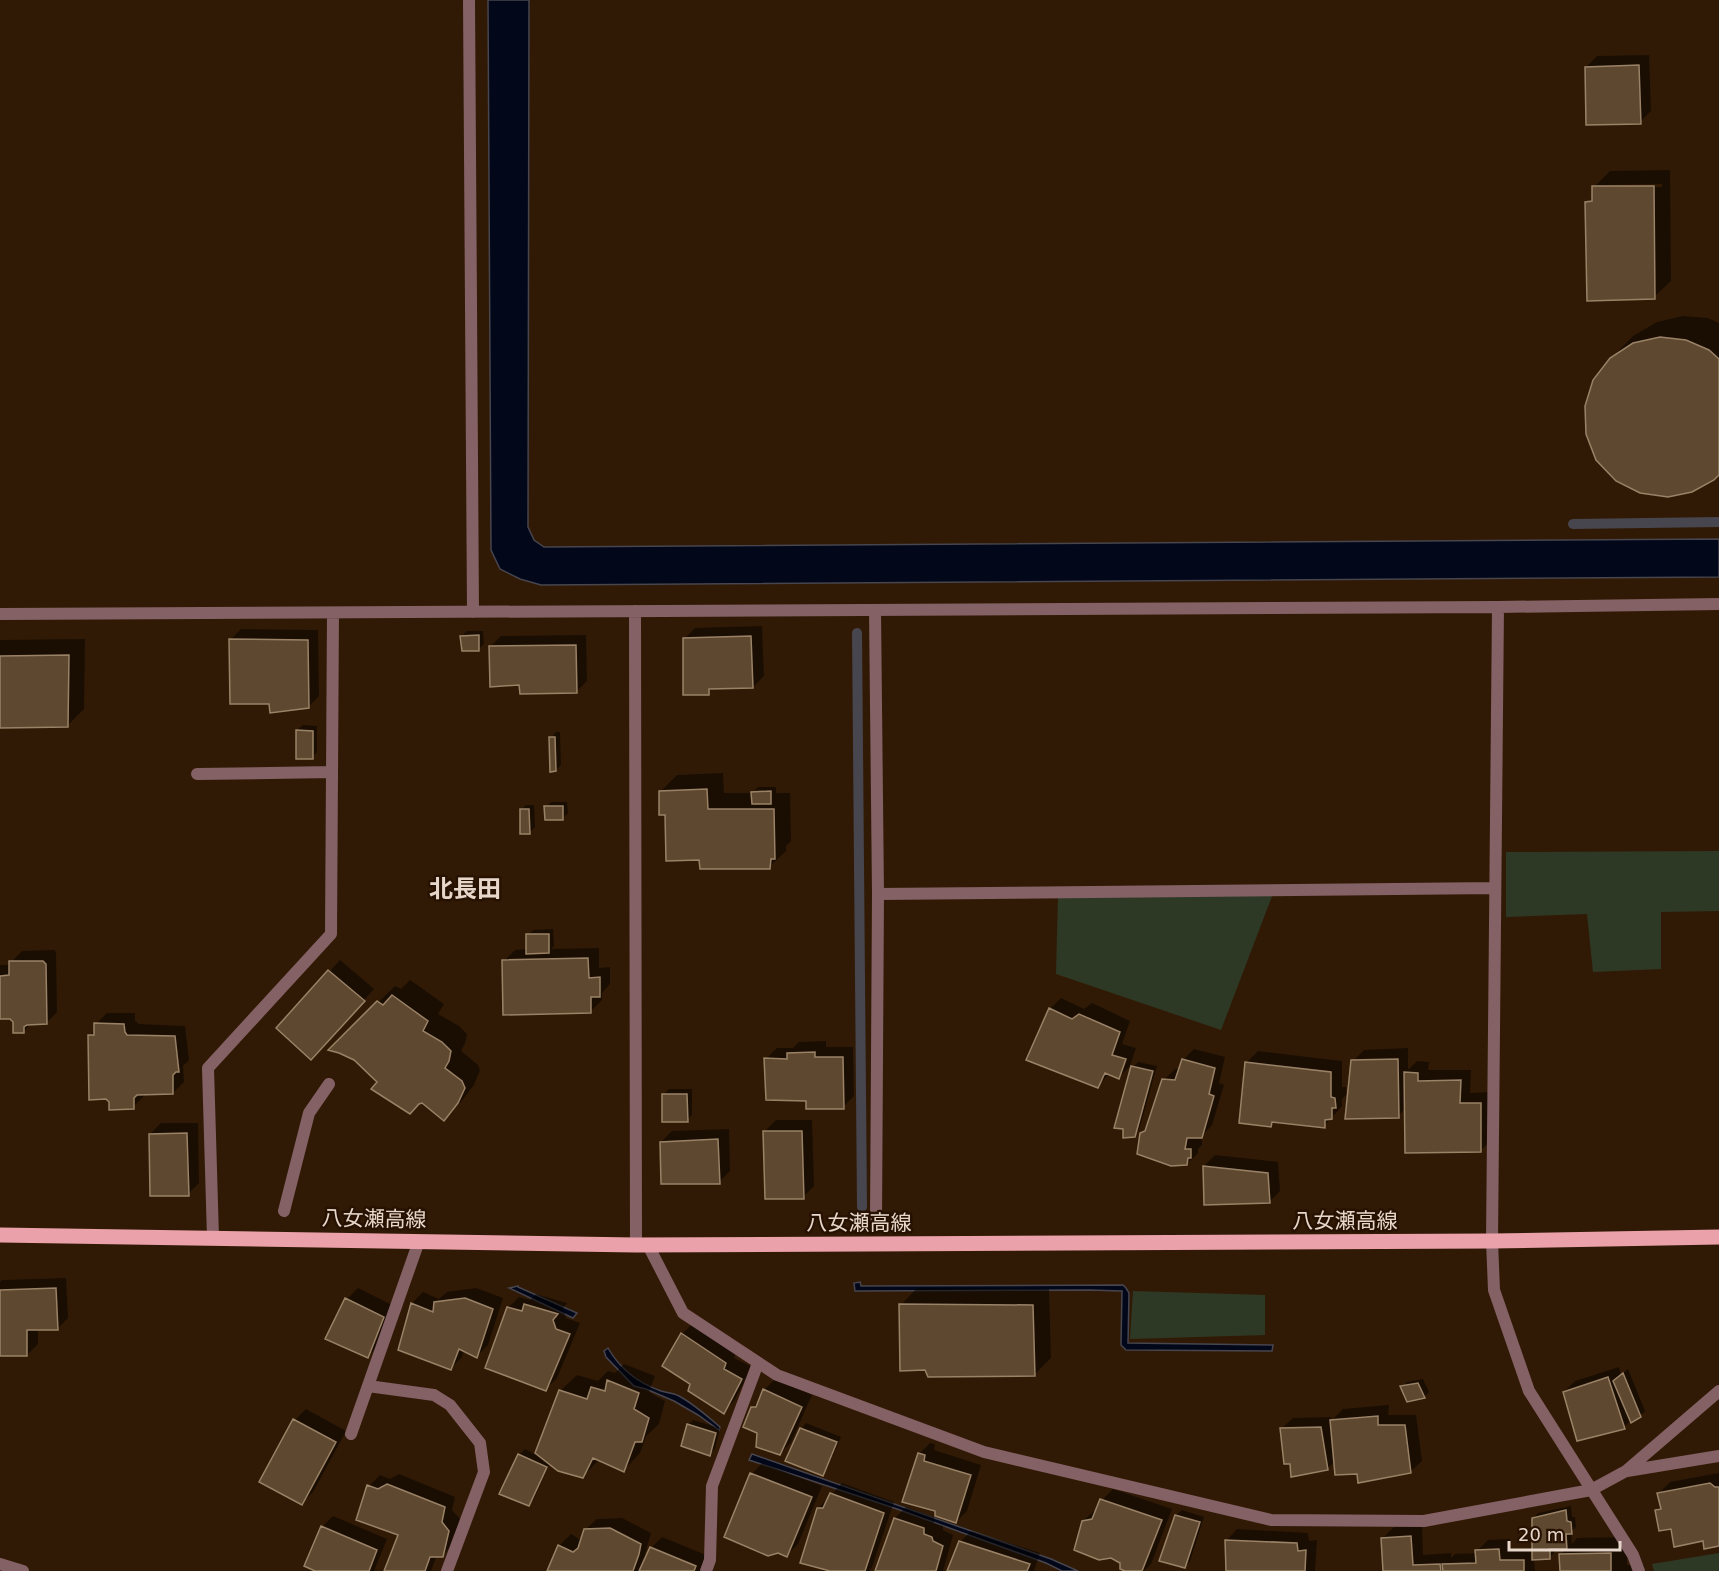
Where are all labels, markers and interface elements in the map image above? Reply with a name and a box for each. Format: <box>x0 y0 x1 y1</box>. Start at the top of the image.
district label: 北長田 <box>429 875 501 903</box>
street label: 八女瀬高線 <box>321 1206 427 1232</box>
street label: 八女瀬高線 <box>1293 1209 1398 1233</box>
street label: 八女瀬高線 <box>807 1211 912 1235</box>
scale bar <box>1509 1514 1620 1552</box>
text: 20 m <box>1518 1524 1564 1545</box>

